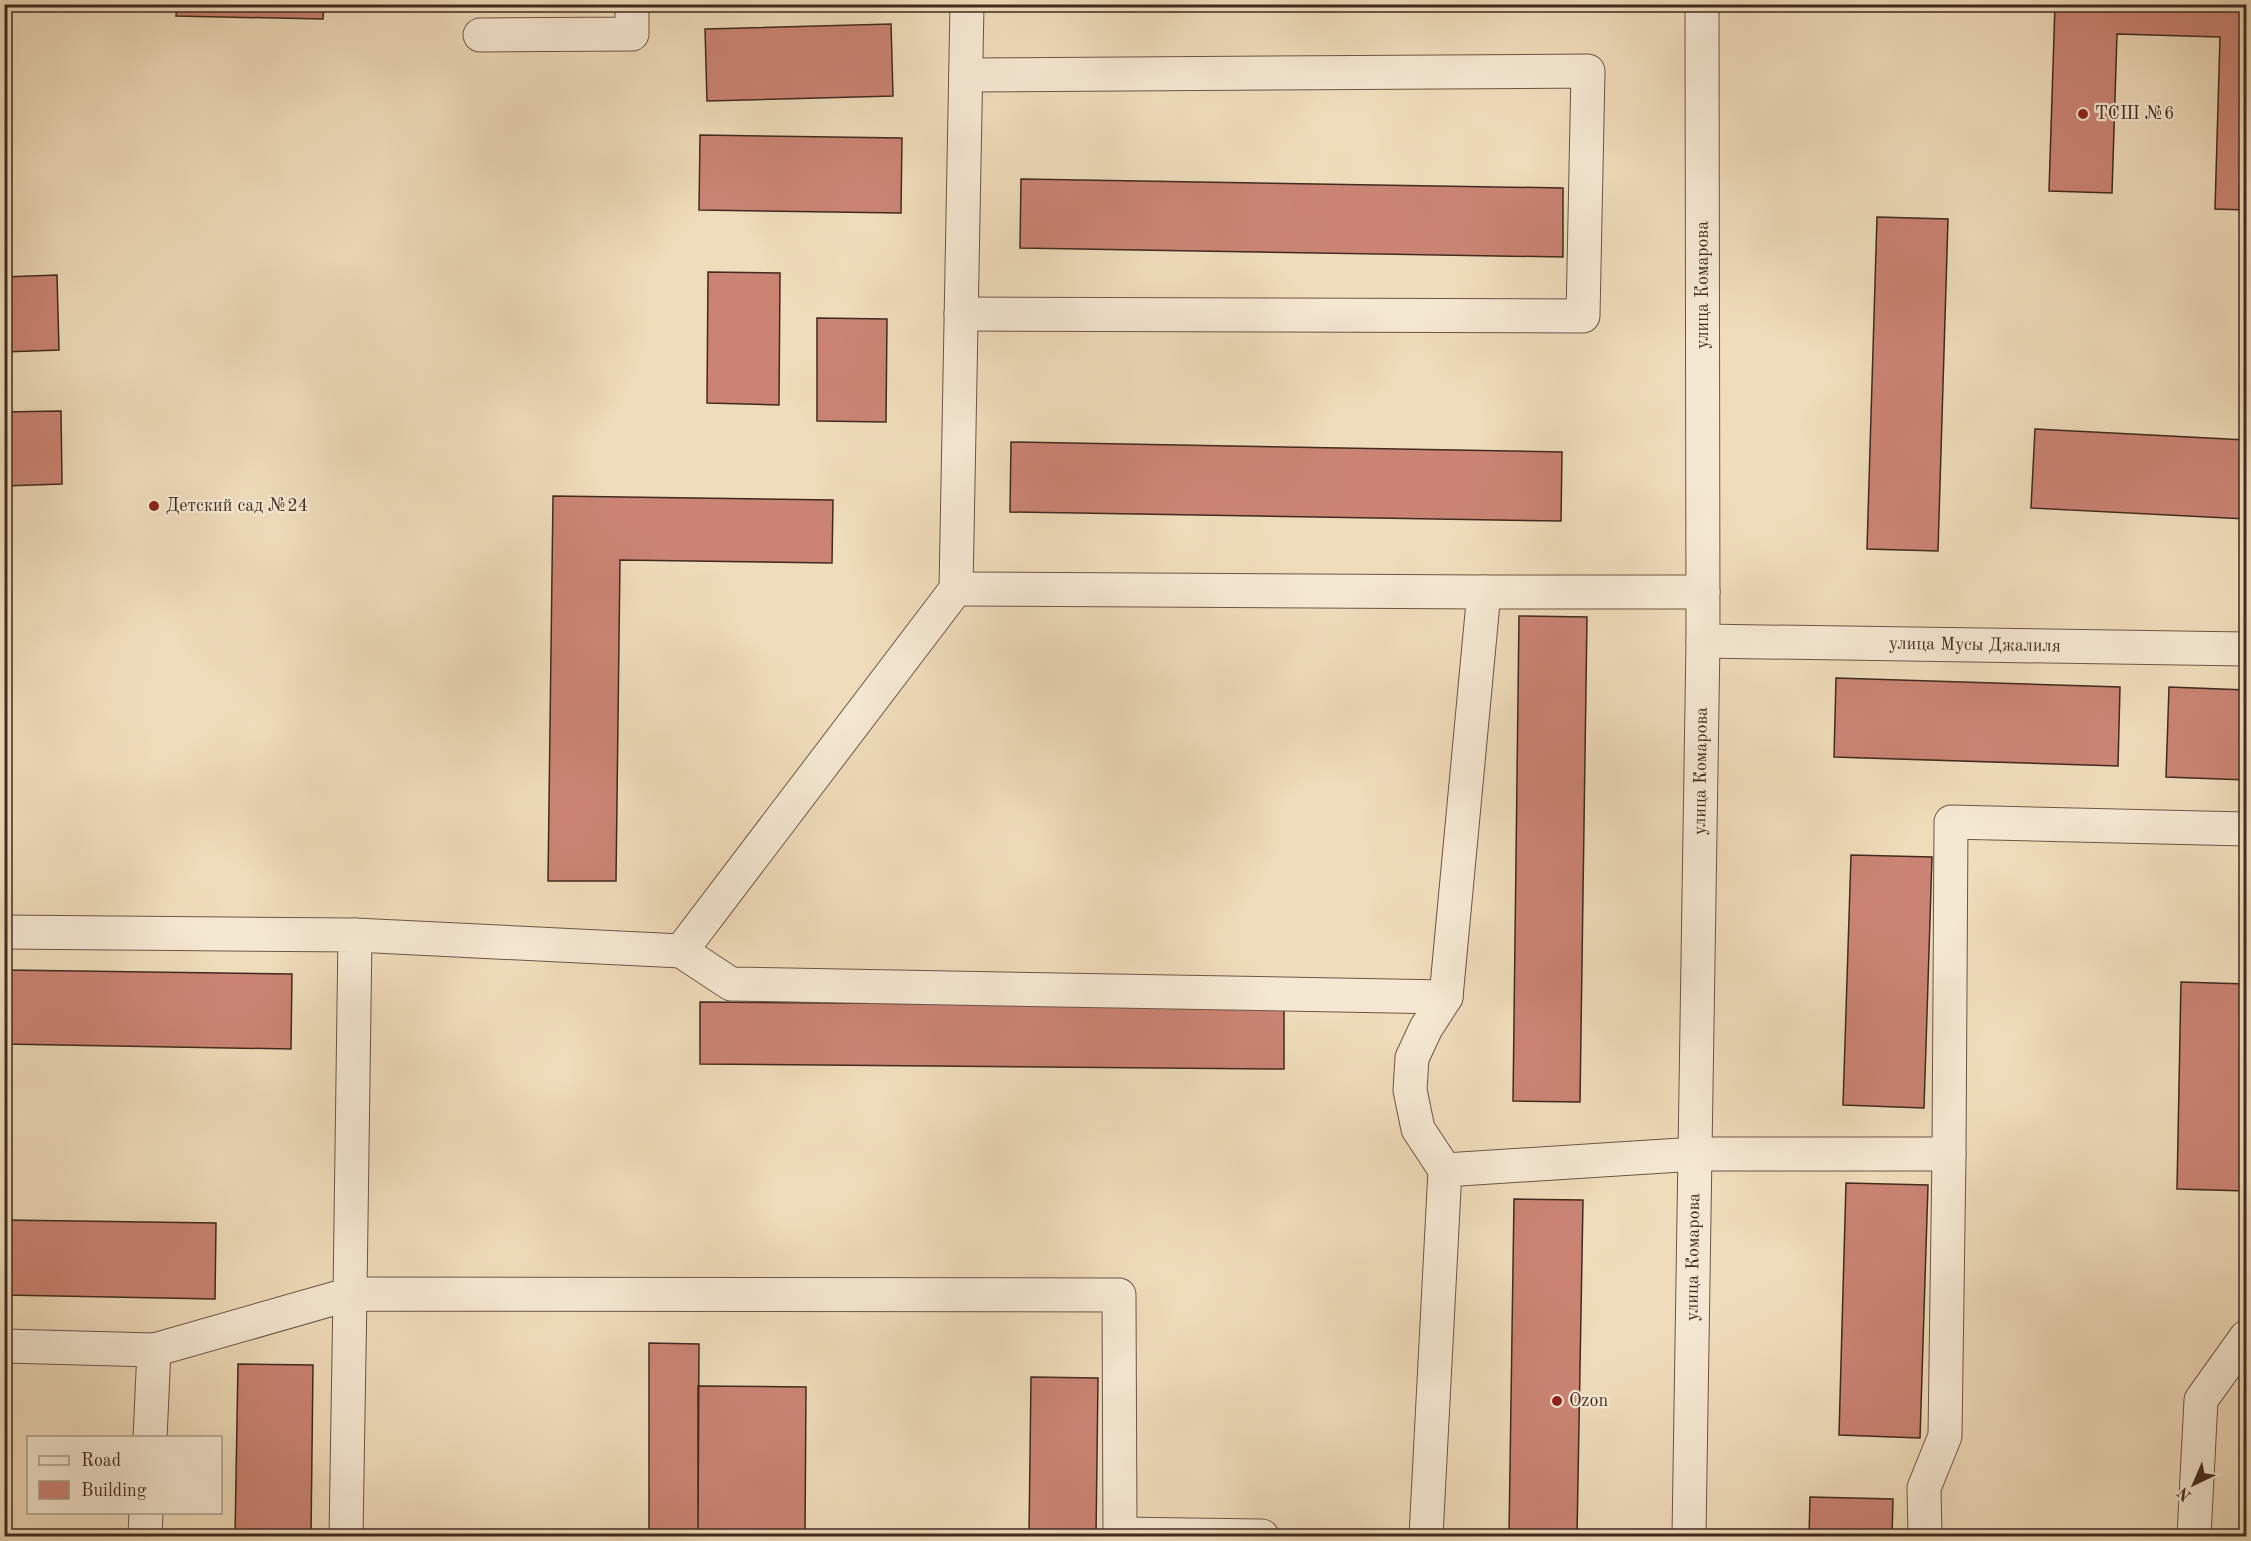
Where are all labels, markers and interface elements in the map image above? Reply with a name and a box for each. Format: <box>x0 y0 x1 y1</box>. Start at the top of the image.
place label: ТСШ №6 <box>2095 105 2174 123</box>
marker: ТСШ №6 <box>2076 107 2090 121</box>
street label: улица Комарова <box>1694 221 1712 349</box>
place label: Детский сад №24 <box>166 497 308 515</box>
marker: Детский сад №24 <box>147 499 161 513</box>
street label: улица Мусы Джалиля <box>1889 635 2061 655</box>
street label: улица Комарова <box>1691 707 1711 835</box>
street label: улица Комарова <box>1683 1193 1703 1321</box>
place label: Ozon <box>1569 1392 1608 1410</box>
marker: Ozon <box>1550 1394 1564 1408</box>
legend <box>27 1436 222 1514</box>
text: Road <box>81 1452 121 1470</box>
north arrow <box>2164 1454 2224 1514</box>
text: Building <box>81 1482 147 1500</box>
text: N <box>2174 1483 2195 1503</box>

